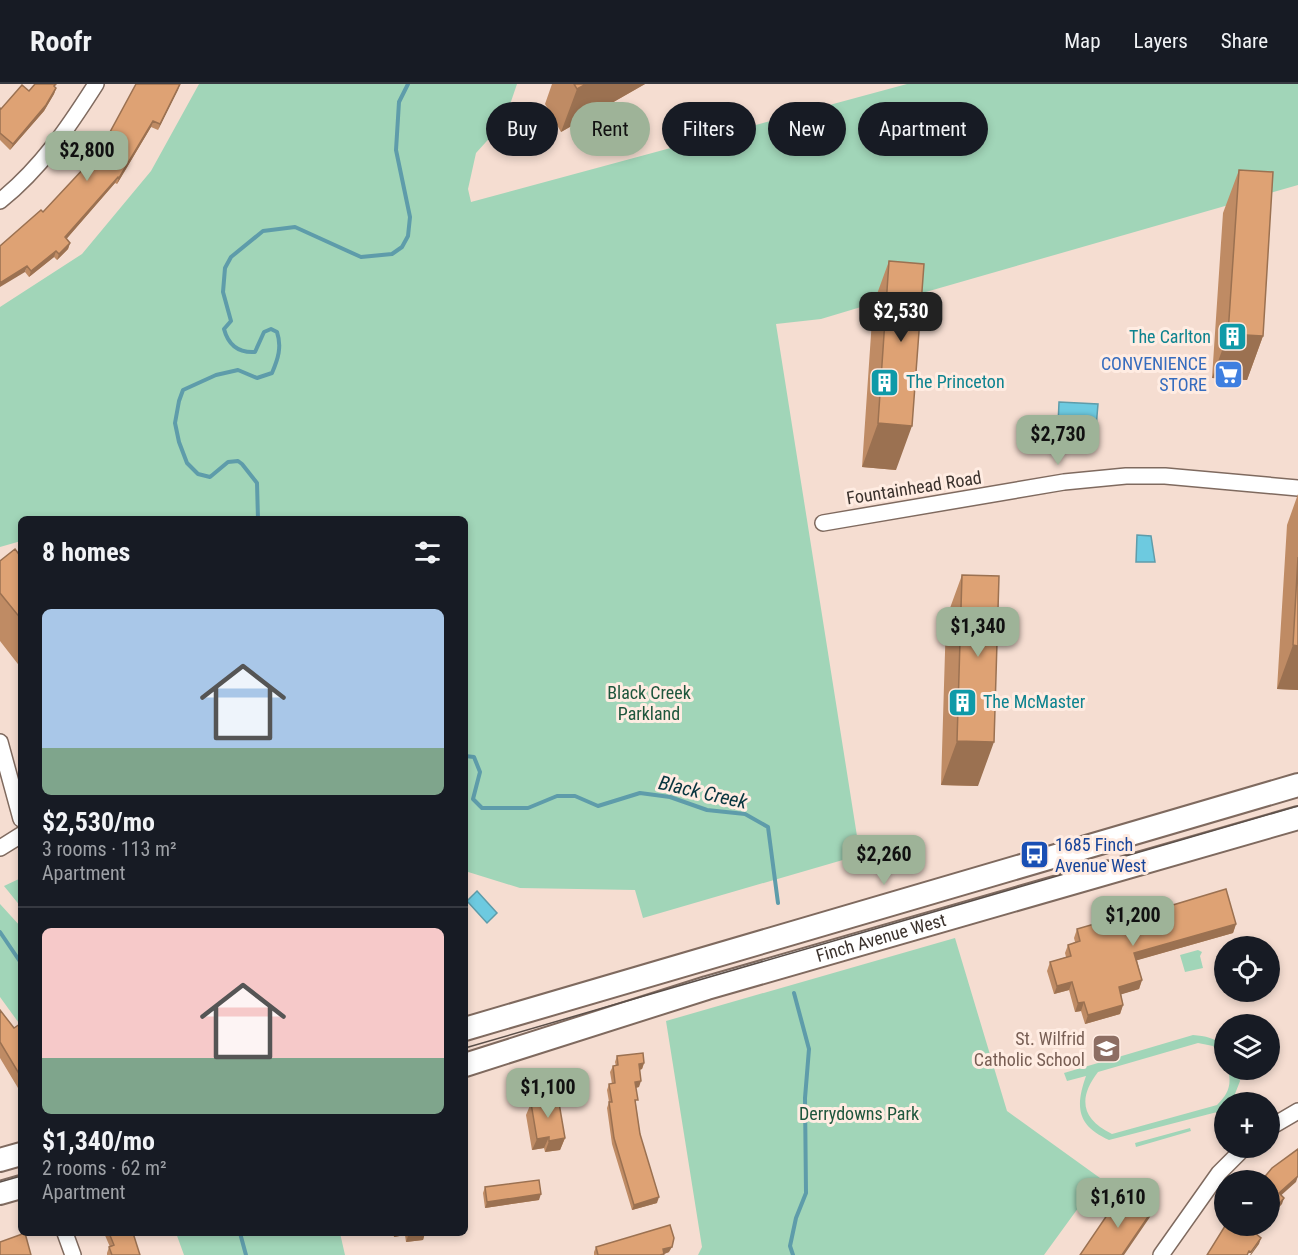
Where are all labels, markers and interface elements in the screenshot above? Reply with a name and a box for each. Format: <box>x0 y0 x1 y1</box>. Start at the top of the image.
text: Roofr <box>30 25 92 58</box>
text: Map <box>1064 29 1101 53</box>
text: Layers <box>1134 29 1188 53</box>
text: Share <box>1221 29 1268 53</box>
chip: Buy <box>486 102 558 156</box>
chip: Rent <box>570 102 650 156</box>
chip: Filters <box>662 102 756 156</box>
chip: New <box>768 102 846 156</box>
chip: Apartment <box>858 102 988 156</box>
pin: $2,800 <box>38 131 136 182</box>
text: $2,800 <box>59 138 115 162</box>
pin: $2,530 <box>852 292 950 343</box>
text: $2,530 <box>873 299 929 323</box>
building icon: The Carlton <box>1216 321 1248 353</box>
place label: The Carlton <box>1129 326 1211 347</box>
place label: CONVENIENCE STORE <box>1101 353 1207 395</box>
supermarket icon: CONVENIENCE STORE <box>1212 358 1244 390</box>
building icon: The Princeton <box>869 366 901 398</box>
place label: The Princeton <box>906 371 1005 392</box>
pin: $2,730 <box>1009 415 1107 466</box>
text: $2,730 <box>1030 422 1086 446</box>
street label: Fountainhead Road <box>845 466 983 509</box>
icon: filters <box>411 536 444 569</box>
text: 8 homes <box>42 537 130 567</box>
pin: $1,340 <box>929 607 1027 658</box>
text: $1,340 <box>950 614 1006 638</box>
icon: home <box>189 648 297 756</box>
park label: Black Creek Parkland <box>607 682 691 724</box>
building icon: The McMaster <box>946 686 978 718</box>
place label: The McMaster <box>983 691 1086 712</box>
water label: Black Creek <box>656 770 751 814</box>
text: $2,530/mo <box>42 807 155 837</box>
place label: 1685 Finch Avenue West <box>1055 834 1146 876</box>
pin: $2,260 <box>835 835 933 886</box>
text: 3 rooms · 113 m² <box>42 837 177 861</box>
bus stop icon: 1685 Finch Avenue West <box>1018 839 1050 871</box>
text: $2,260 <box>856 842 912 866</box>
text: Apartment <box>42 861 126 885</box>
pin: $1,200 <box>1084 896 1182 947</box>
text: $1,200 <box>1105 903 1161 927</box>
street label: Finch Avenue West <box>814 909 948 966</box>
map controls <box>1214 936 1280 1236</box>
button: locate <box>1214 936 1280 1002</box>
icon: home <box>189 967 297 1075</box>
button: layers <box>1214 1014 1280 1080</box>
place label: St. Wilfrid Catholic School <box>974 1028 1085 1070</box>
school or university icon: St. Wilfrid Catholic School <box>1090 1033 1122 1065</box>
pin: $1,100 <box>499 1068 597 1119</box>
text: $1,100 <box>520 1075 576 1099</box>
button: + <box>1214 1092 1280 1158</box>
park label: Derrydowns Park <box>799 1103 919 1124</box>
text: $1,340/mo <box>42 1126 155 1156</box>
text: 2 rooms · 62 m² <box>42 1156 167 1180</box>
button: − <box>1214 1170 1280 1236</box>
pin: $1,610 <box>1069 1178 1167 1229</box>
text: Apartment <box>42 1180 126 1204</box>
text: $1,610 <box>1090 1185 1146 1209</box>

